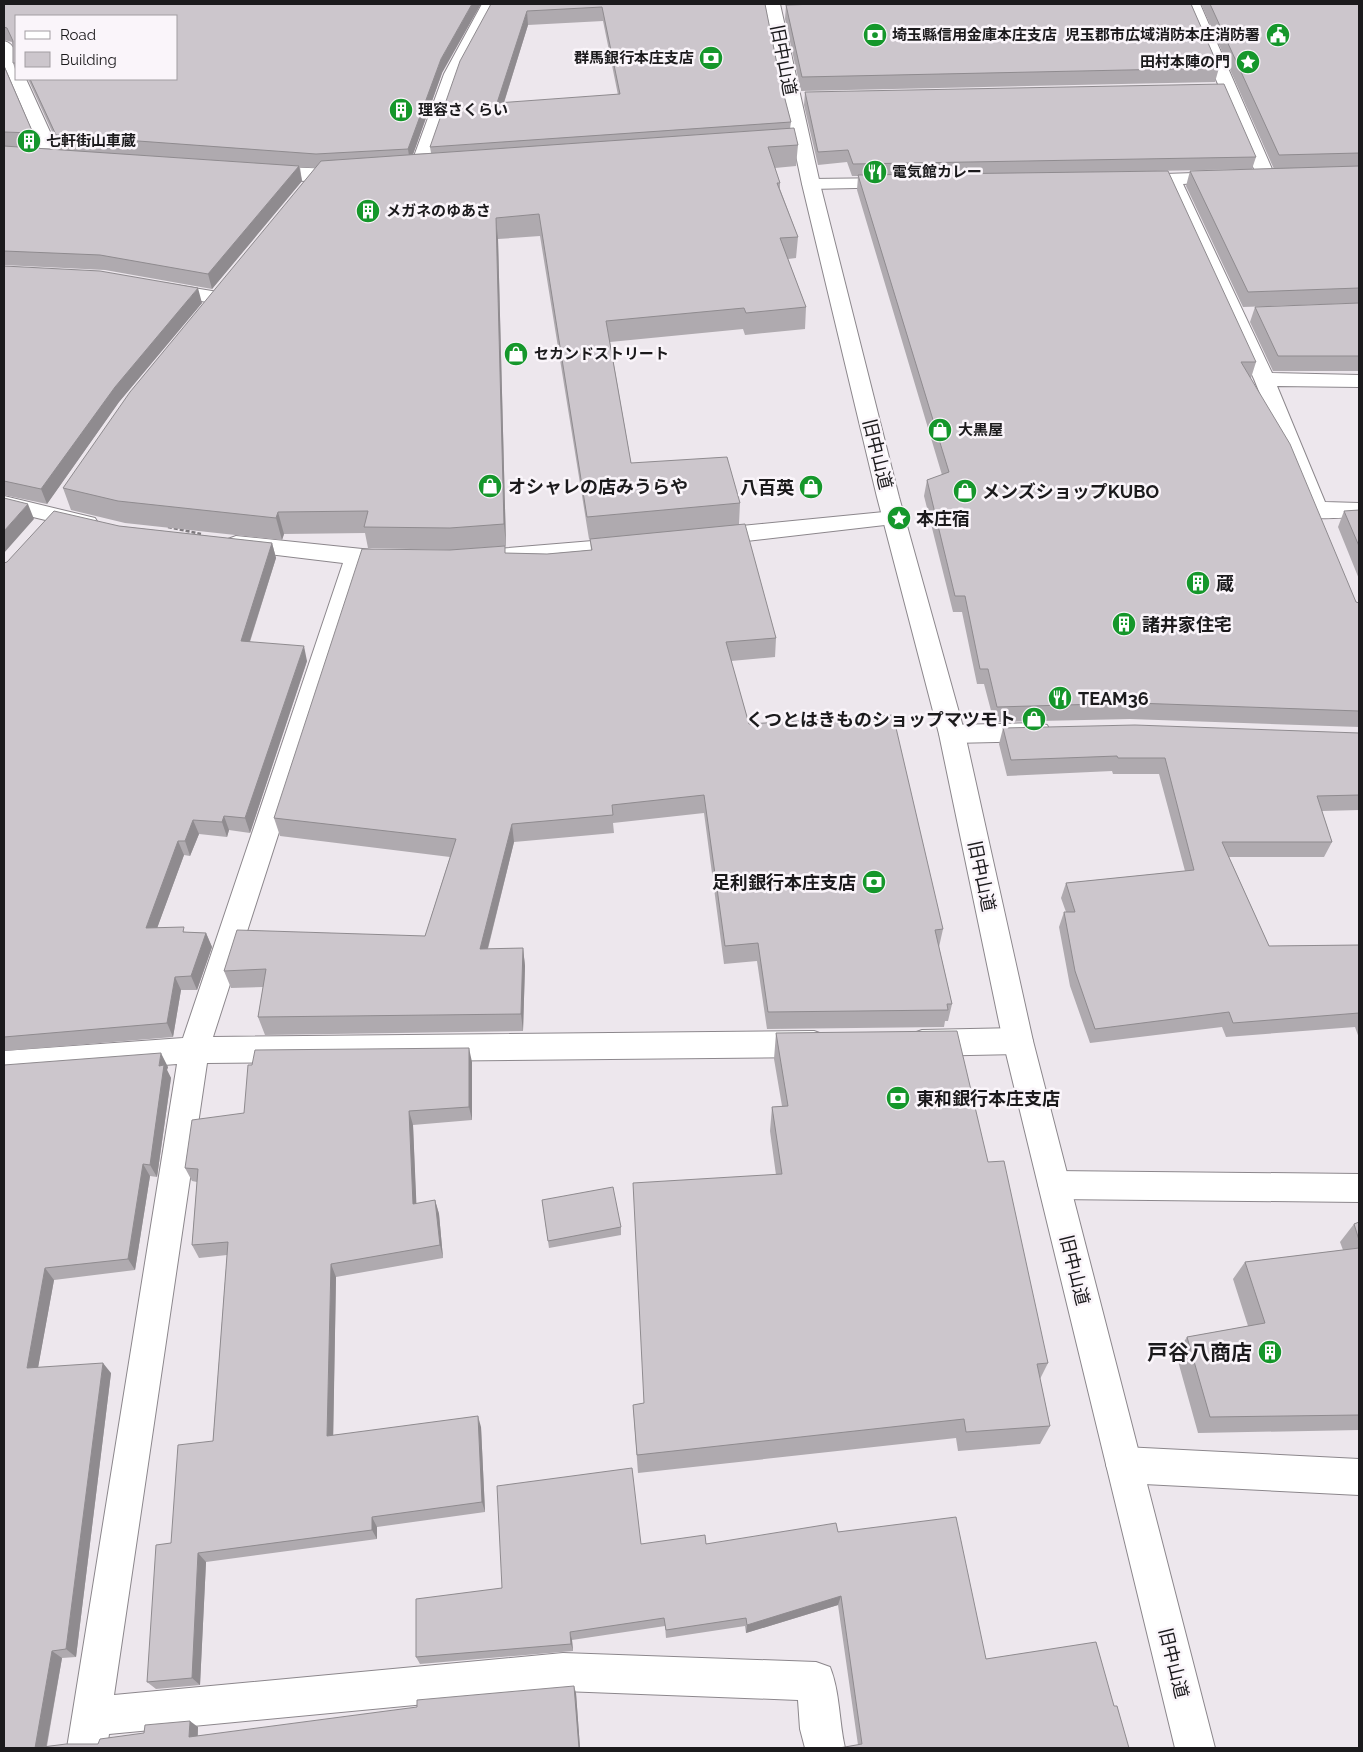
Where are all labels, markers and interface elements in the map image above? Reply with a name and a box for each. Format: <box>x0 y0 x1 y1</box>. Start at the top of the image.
legend <box>15 15 178 80</box>
bank icon: 埼玉縣信用金庫本庄支店 <box>862 22 888 48</box>
public building icon: 児玉郡市広域消防本庄消防署 <box>1265 22 1291 48</box>
street label: 旧中山道 <box>767 23 801 97</box>
text: Road <box>60 26 96 44</box>
place label: 埼玉縣信用金庫本庄支店 <box>892 26 1057 44</box>
place label: 児玉郡市広域消防本庄消防署 <box>1065 26 1260 44</box>
bank icon: 群馬銀行本庄支店 <box>698 45 724 71</box>
place label: 群馬銀行本庄支店 <box>574 49 694 67</box>
place icon: 田村本陣の門 <box>1235 49 1261 75</box>
text: Building <box>60 51 117 69</box>
place label: 田村本陣の門 <box>1140 53 1230 71</box>
building icon: 理容さくらい <box>388 97 414 123</box>
place label: 理容さくらい <box>418 101 508 119</box>
building icon: 七軒街山車蔵 <box>16 128 42 154</box>
place label: 七軒街山車蔵 <box>46 132 136 150</box>
restaurant icon: 電気館カレー <box>862 159 888 185</box>
place label: 電気館カレー <box>892 163 982 181</box>
building icon: メガネのゆあさ <box>355 198 381 224</box>
place label: メガネのゆあさ <box>386 202 491 220</box>
shop icon: セカンドストリート <box>503 341 529 367</box>
place label: セカンドストリート <box>534 345 669 363</box>
street label: 旧中山道 <box>859 417 897 491</box>
shop icon: 大黒屋 <box>927 417 953 443</box>
place label: 大黒屋 <box>958 421 1003 439</box>
shop icon: オシャレの店みうらや <box>477 473 503 499</box>
shop icon: 八百英 <box>798 474 824 500</box>
place label: オシャレの店みうらや <box>508 476 688 497</box>
place label: 八百英 <box>740 477 794 498</box>
shop icon: メンズショップKUBO <box>952 478 978 504</box>
place label: メンズショップKUBO <box>982 481 1159 502</box>
place icon: 本庄宿 <box>886 505 912 531</box>
place label: 本庄宿 <box>916 508 970 529</box>
building icon: 蔵 <box>1185 570 1211 596</box>
place label: 蔵 <box>1216 573 1234 594</box>
building icon: 諸井家住宅 <box>1111 611 1137 637</box>
place label: 諸井家住宅 <box>1142 614 1232 635</box>
restaurant icon: TEAM36 <box>1047 685 1073 711</box>
place label: TEAM36 <box>1078 688 1149 709</box>
shop icon: くつとはきものショップマツモト <box>1021 706 1047 732</box>
place label: くつとはきものショップマツモト <box>746 709 1016 730</box>
street label: 旧中山道 <box>964 839 1000 913</box>
bank icon: 足利銀行本庄支店 <box>861 869 887 895</box>
place label: 足利銀行本庄支店 <box>712 872 856 893</box>
bank icon: 東和銀行本庄支店 <box>885 1085 911 1111</box>
place label: 東和銀行本庄支店 <box>916 1088 1060 1109</box>
street label: 旧中山道 <box>1056 1233 1094 1307</box>
building icon: 戸谷八商店 <box>1257 1339 1283 1365</box>
place label: 戸谷八商店 <box>1147 1340 1252 1365</box>
street label: 旧中山道 <box>1155 1626 1193 1700</box>

